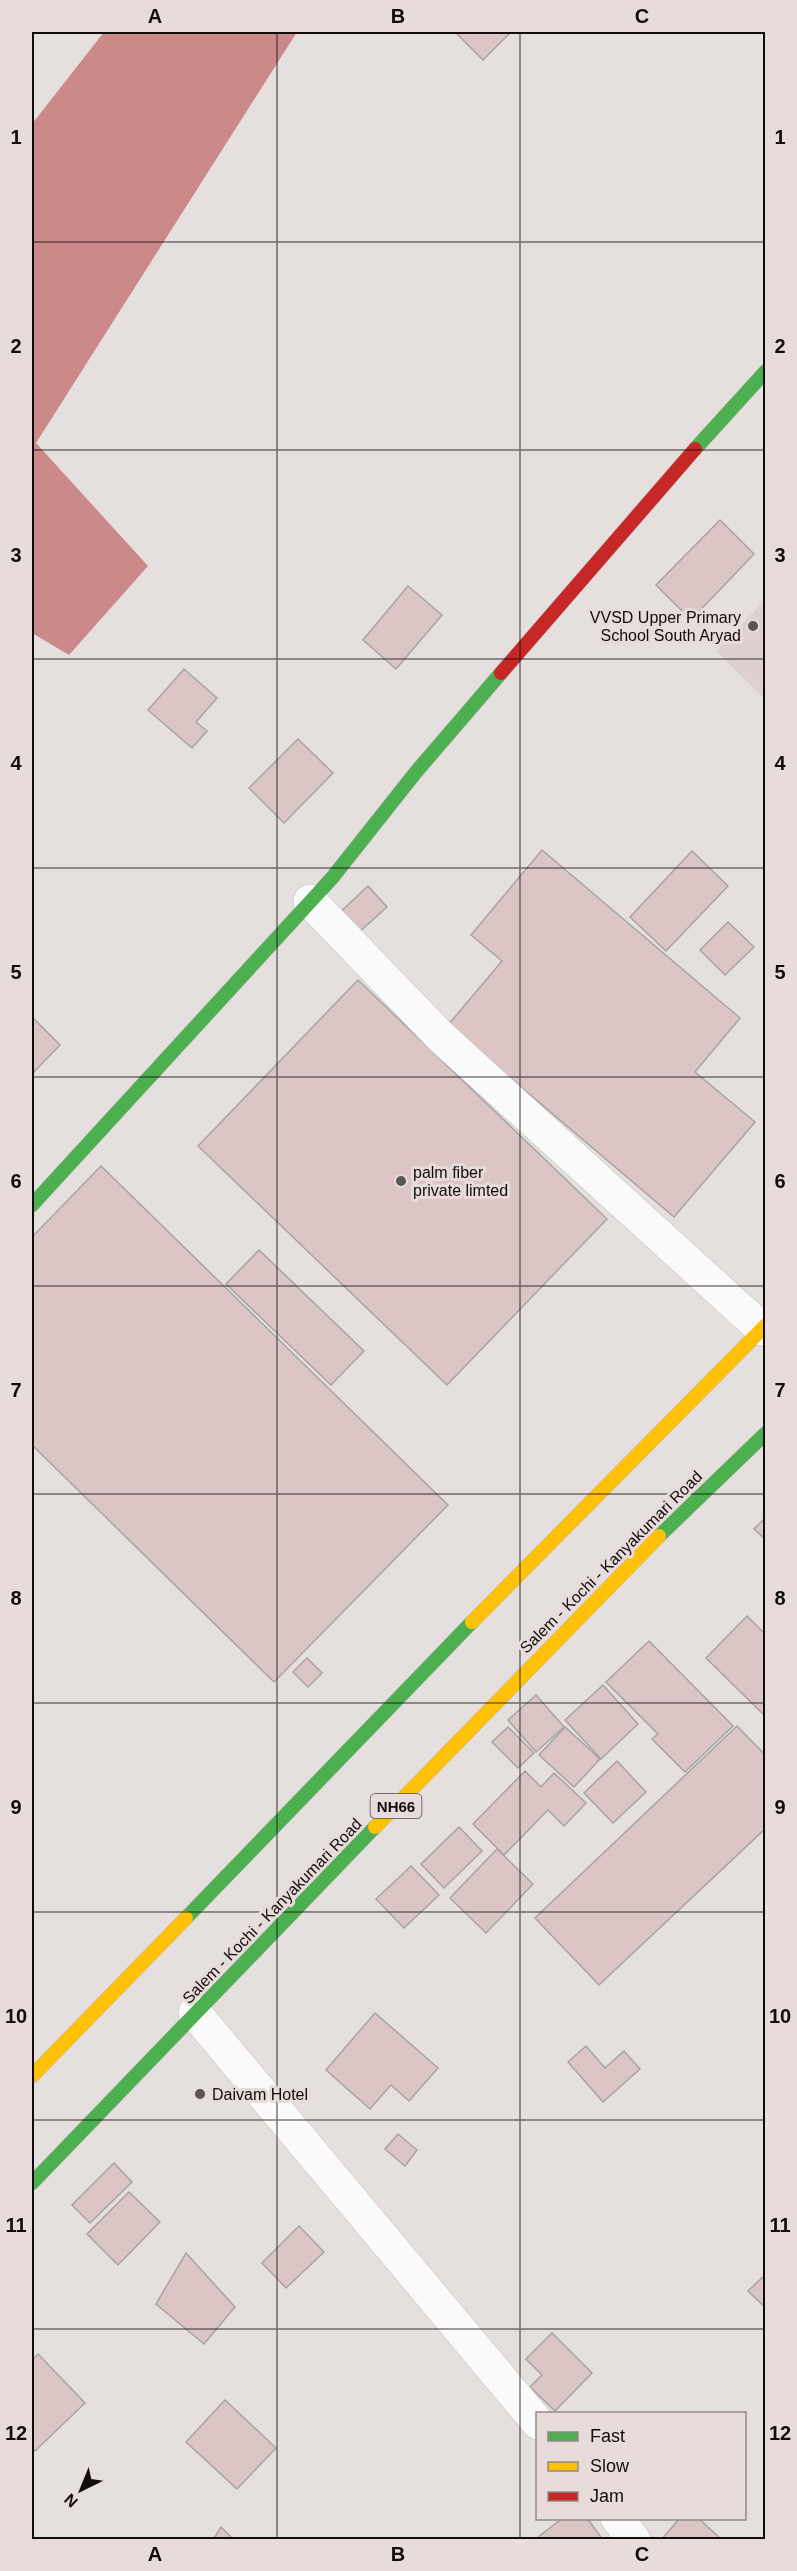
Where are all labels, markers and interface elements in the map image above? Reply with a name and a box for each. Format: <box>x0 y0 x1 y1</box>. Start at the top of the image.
text: A <box>148 5 162 27</box>
text: B <box>391 5 405 27</box>
text: C <box>635 5 649 27</box>
text: 1 <box>10 126 22 148</box>
text: 1 <box>774 126 786 148</box>
text: 2 <box>10 335 22 357</box>
text: 2 <box>774 335 786 357</box>
text: 3 <box>10 544 22 566</box>
text: 3 <box>774 544 786 566</box>
place label: VVSD Upper Primary School South Aryad <box>590 609 741 644</box>
marker: VVSD Upper Primary School South Aryad <box>746 619 760 633</box>
text: 4 <box>10 752 22 774</box>
text: 4 <box>774 752 786 774</box>
text: 5 <box>10 961 22 983</box>
text: 5 <box>774 961 786 983</box>
place label: palm fiber private limted <box>413 1164 508 1199</box>
text: 6 <box>10 1170 22 1192</box>
text: 6 <box>774 1170 786 1192</box>
marker: palm fiber private limted <box>394 1174 408 1188</box>
text: 7 <box>10 1379 22 1401</box>
text: 7 <box>774 1379 786 1401</box>
street label: Salem - Kochi - Kanyakumari Road <box>517 1468 705 1656</box>
text: 8 <box>10 1587 22 1609</box>
text: 8 <box>774 1587 786 1609</box>
road number: NH66 <box>370 1794 422 1818</box>
text: 9 <box>10 1796 22 1818</box>
text: 9 <box>774 1796 786 1818</box>
street label: Salem - Kochi - Kanyakumari Road <box>179 1815 365 2007</box>
text: 10 <box>5 2005 27 2027</box>
text: 10 <box>769 2005 791 2027</box>
place label: Daivam Hotel <box>212 2086 308 2103</box>
marker: Daivam Hotel <box>193 2087 207 2101</box>
text: 11 <box>5 2214 27 2236</box>
text: 11 <box>769 2214 791 2236</box>
legend <box>536 2412 746 2520</box>
text: 12 <box>5 2422 27 2444</box>
text: 12 <box>769 2422 791 2444</box>
text: Fast <box>590 2426 625 2446</box>
text: Slow <box>590 2456 630 2476</box>
north arrow <box>51 2460 111 2520</box>
text: Jam <box>590 2486 624 2506</box>
text: N <box>61 2490 81 2511</box>
text: A <box>148 2543 162 2565</box>
text: B <box>391 2543 405 2565</box>
text: C <box>635 2543 649 2565</box>

